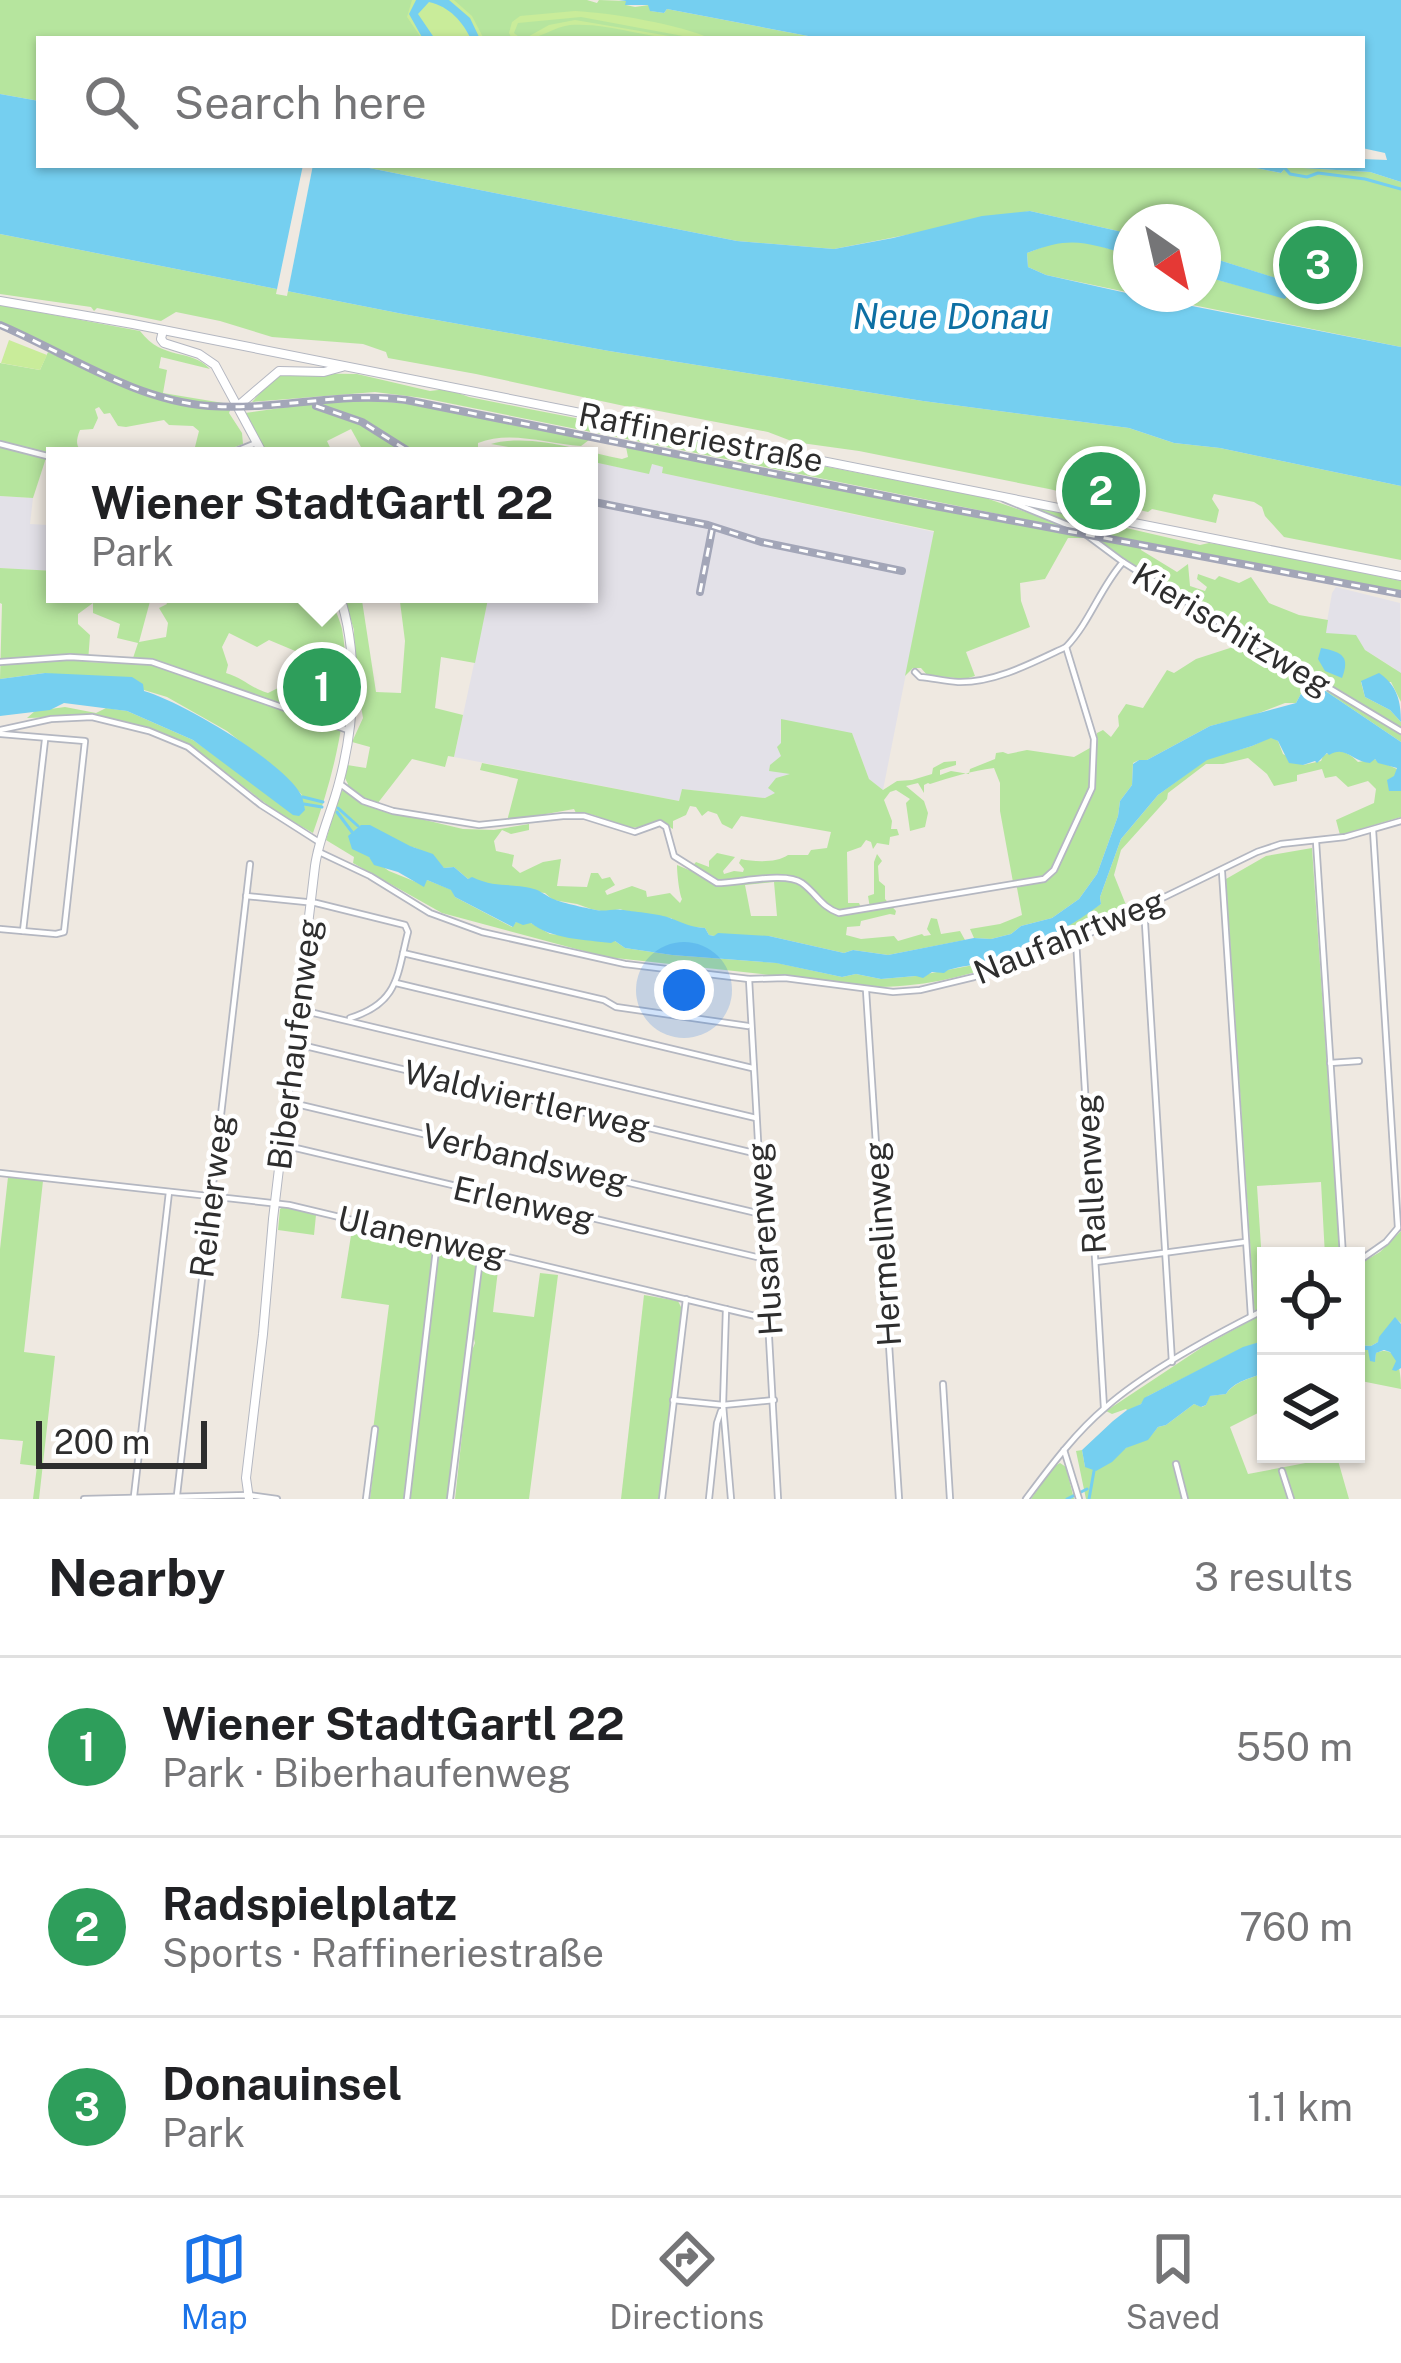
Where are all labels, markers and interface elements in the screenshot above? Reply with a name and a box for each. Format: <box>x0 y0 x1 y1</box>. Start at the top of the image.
search box <box>36 36 1365 168</box>
icon: search <box>78 69 144 135</box>
text: Search here <box>174 76 427 129</box>
north arrow <box>1113 204 1221 312</box>
pin: 3 <box>1279 220 1357 310</box>
water label: Neue Donau <box>852 295 1050 337</box>
street label: Raffineriestraße <box>575 395 827 479</box>
pin: 2 <box>1062 446 1140 536</box>
popup <box>46 447 598 603</box>
text: Wiener StadtGartl 22 <box>91 476 553 529</box>
text: Park <box>91 529 174 575</box>
street label: Kierischitzweg <box>1126 555 1338 703</box>
pin: 1 <box>283 642 361 732</box>
street label: Naufahrtweg <box>968 880 1170 992</box>
street label: Biberhaufenweg <box>260 916 328 1172</box>
your location <box>654 960 714 1020</box>
street label: Waldviertlerweg <box>400 1052 654 1146</box>
street label: Rallenweg <box>1067 1093 1113 1255</box>
street label: Reiherweg <box>182 1112 240 1280</box>
street label: Verbandsweg <box>418 1116 632 1200</box>
street label: Hermelinweg <box>856 1140 908 1348</box>
street label: Husarenweg <box>738 1141 790 1337</box>
street label: Erlenweg <box>450 1168 598 1238</box>
street label: Ulanenweg <box>334 1198 510 1274</box>
map controls <box>1257 1247 1365 1463</box>
button: locate <box>1257 1247 1365 1355</box>
button: layers <box>1257 1355 1365 1463</box>
scale bar <box>36 1415 207 1468</box>
text: 200 m <box>54 1423 150 1461</box>
text: Nearby <box>48 1548 225 1607</box>
text: 3 results <box>1194 1554 1353 1600</box>
text: Wiener StadtGartl 22 <box>162 1697 624 1750</box>
text: 1 <box>79 1724 95 1770</box>
text: 550 m <box>1236 1724 1353 1770</box>
text: Park · Biberhaufenweg <box>162 1750 572 1796</box>
text: Radspielplatz <box>162 1877 457 1930</box>
text: 2 <box>75 1904 99 1950</box>
text: 760 m <box>1239 1904 1353 1950</box>
text: Sports · Raffineriestraße <box>162 1930 604 1976</box>
text: Donauinsel <box>162 2057 402 2110</box>
text: 3 <box>74 2084 100 2130</box>
text: 1.1 km <box>1247 2084 1353 2130</box>
text: Park <box>162 2110 245 2156</box>
tab: Map <box>181 2226 248 2336</box>
tab: Directions <box>609 2226 764 2336</box>
tab: Saved <box>1126 2226 1220 2336</box>

